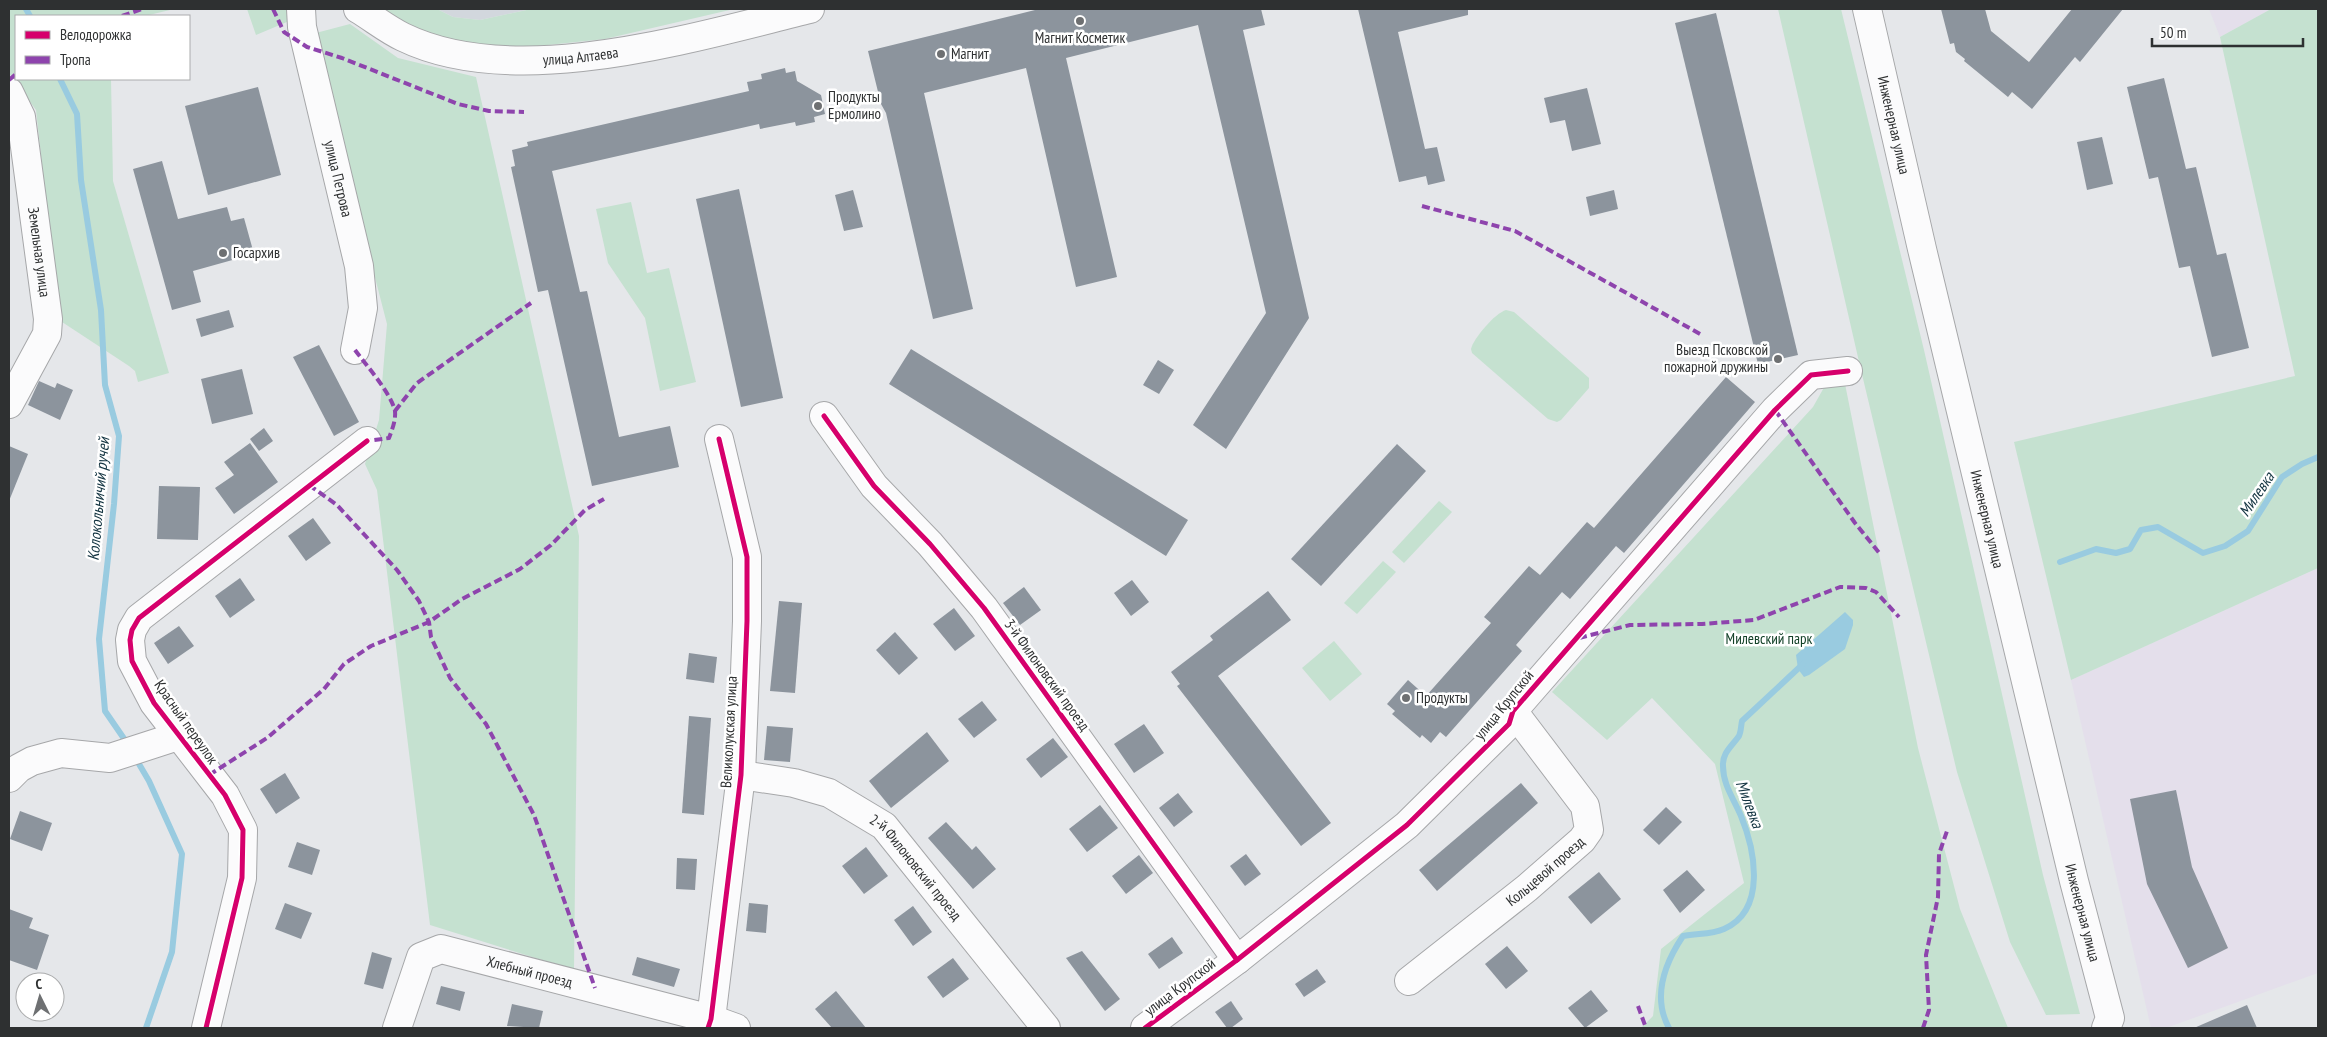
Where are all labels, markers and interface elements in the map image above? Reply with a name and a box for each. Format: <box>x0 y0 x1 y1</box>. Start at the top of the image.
legend <box>15 15 190 80</box>
marker: Магнит Косметик <box>1074 15 1086 27</box>
scale bar <box>2152 15 2303 47</box>
text: 50 m <box>2160 23 2186 42</box>
text: Велодорожка <box>60 25 131 44</box>
place label: Магнит Косметик <box>1035 28 1125 47</box>
street label: улица Алтаева <box>542 42 619 69</box>
place label: Магнит <box>951 44 989 63</box>
marker: Магнит <box>935 48 947 60</box>
text: Тропа <box>60 50 91 69</box>
street label: Инженерная улица <box>1874 74 1915 176</box>
place label: Продукты Ермолино <box>828 87 881 123</box>
marker: Продукты Ермолино <box>812 100 824 112</box>
street label: улица Петрова <box>320 138 357 219</box>
street label: Земельная улица <box>24 206 55 298</box>
place label: Госархив <box>233 243 280 262</box>
marker: Госархив <box>217 247 229 259</box>
place label: Выезд Псковской пожарной дружины <box>1664 340 1768 376</box>
marker: Выезд Псковской пожарной дружины <box>1772 353 1784 365</box>
water label: Колокольничий ручей <box>83 435 114 561</box>
water label: Милевка <box>2234 467 2279 520</box>
street label: Инженерная улица <box>1966 468 2008 570</box>
street label: 3-й Филоновский проезд <box>1000 615 1095 735</box>
park label: Милевский парк <box>1726 629 1813 648</box>
street label: улица Крупской <box>1470 666 1537 743</box>
street label: Великолукская улица <box>716 675 741 788</box>
street label: Красный переулок <box>150 676 223 768</box>
place label: Продукты <box>1416 688 1468 707</box>
marker: Продукты <box>1400 692 1412 704</box>
water label: Милевка <box>1732 777 1769 832</box>
street label: 2-й Филоновский проезд <box>867 810 966 925</box>
street label: Кольцевой проезд <box>1502 832 1589 910</box>
street label: Инженерная улица <box>2061 862 2105 964</box>
street label: Хлебный проезд <box>485 951 575 992</box>
street label: улица Крупской <box>1140 954 1219 1019</box>
north arrow <box>15 972 65 1022</box>
text: С <box>35 975 43 993</box>

